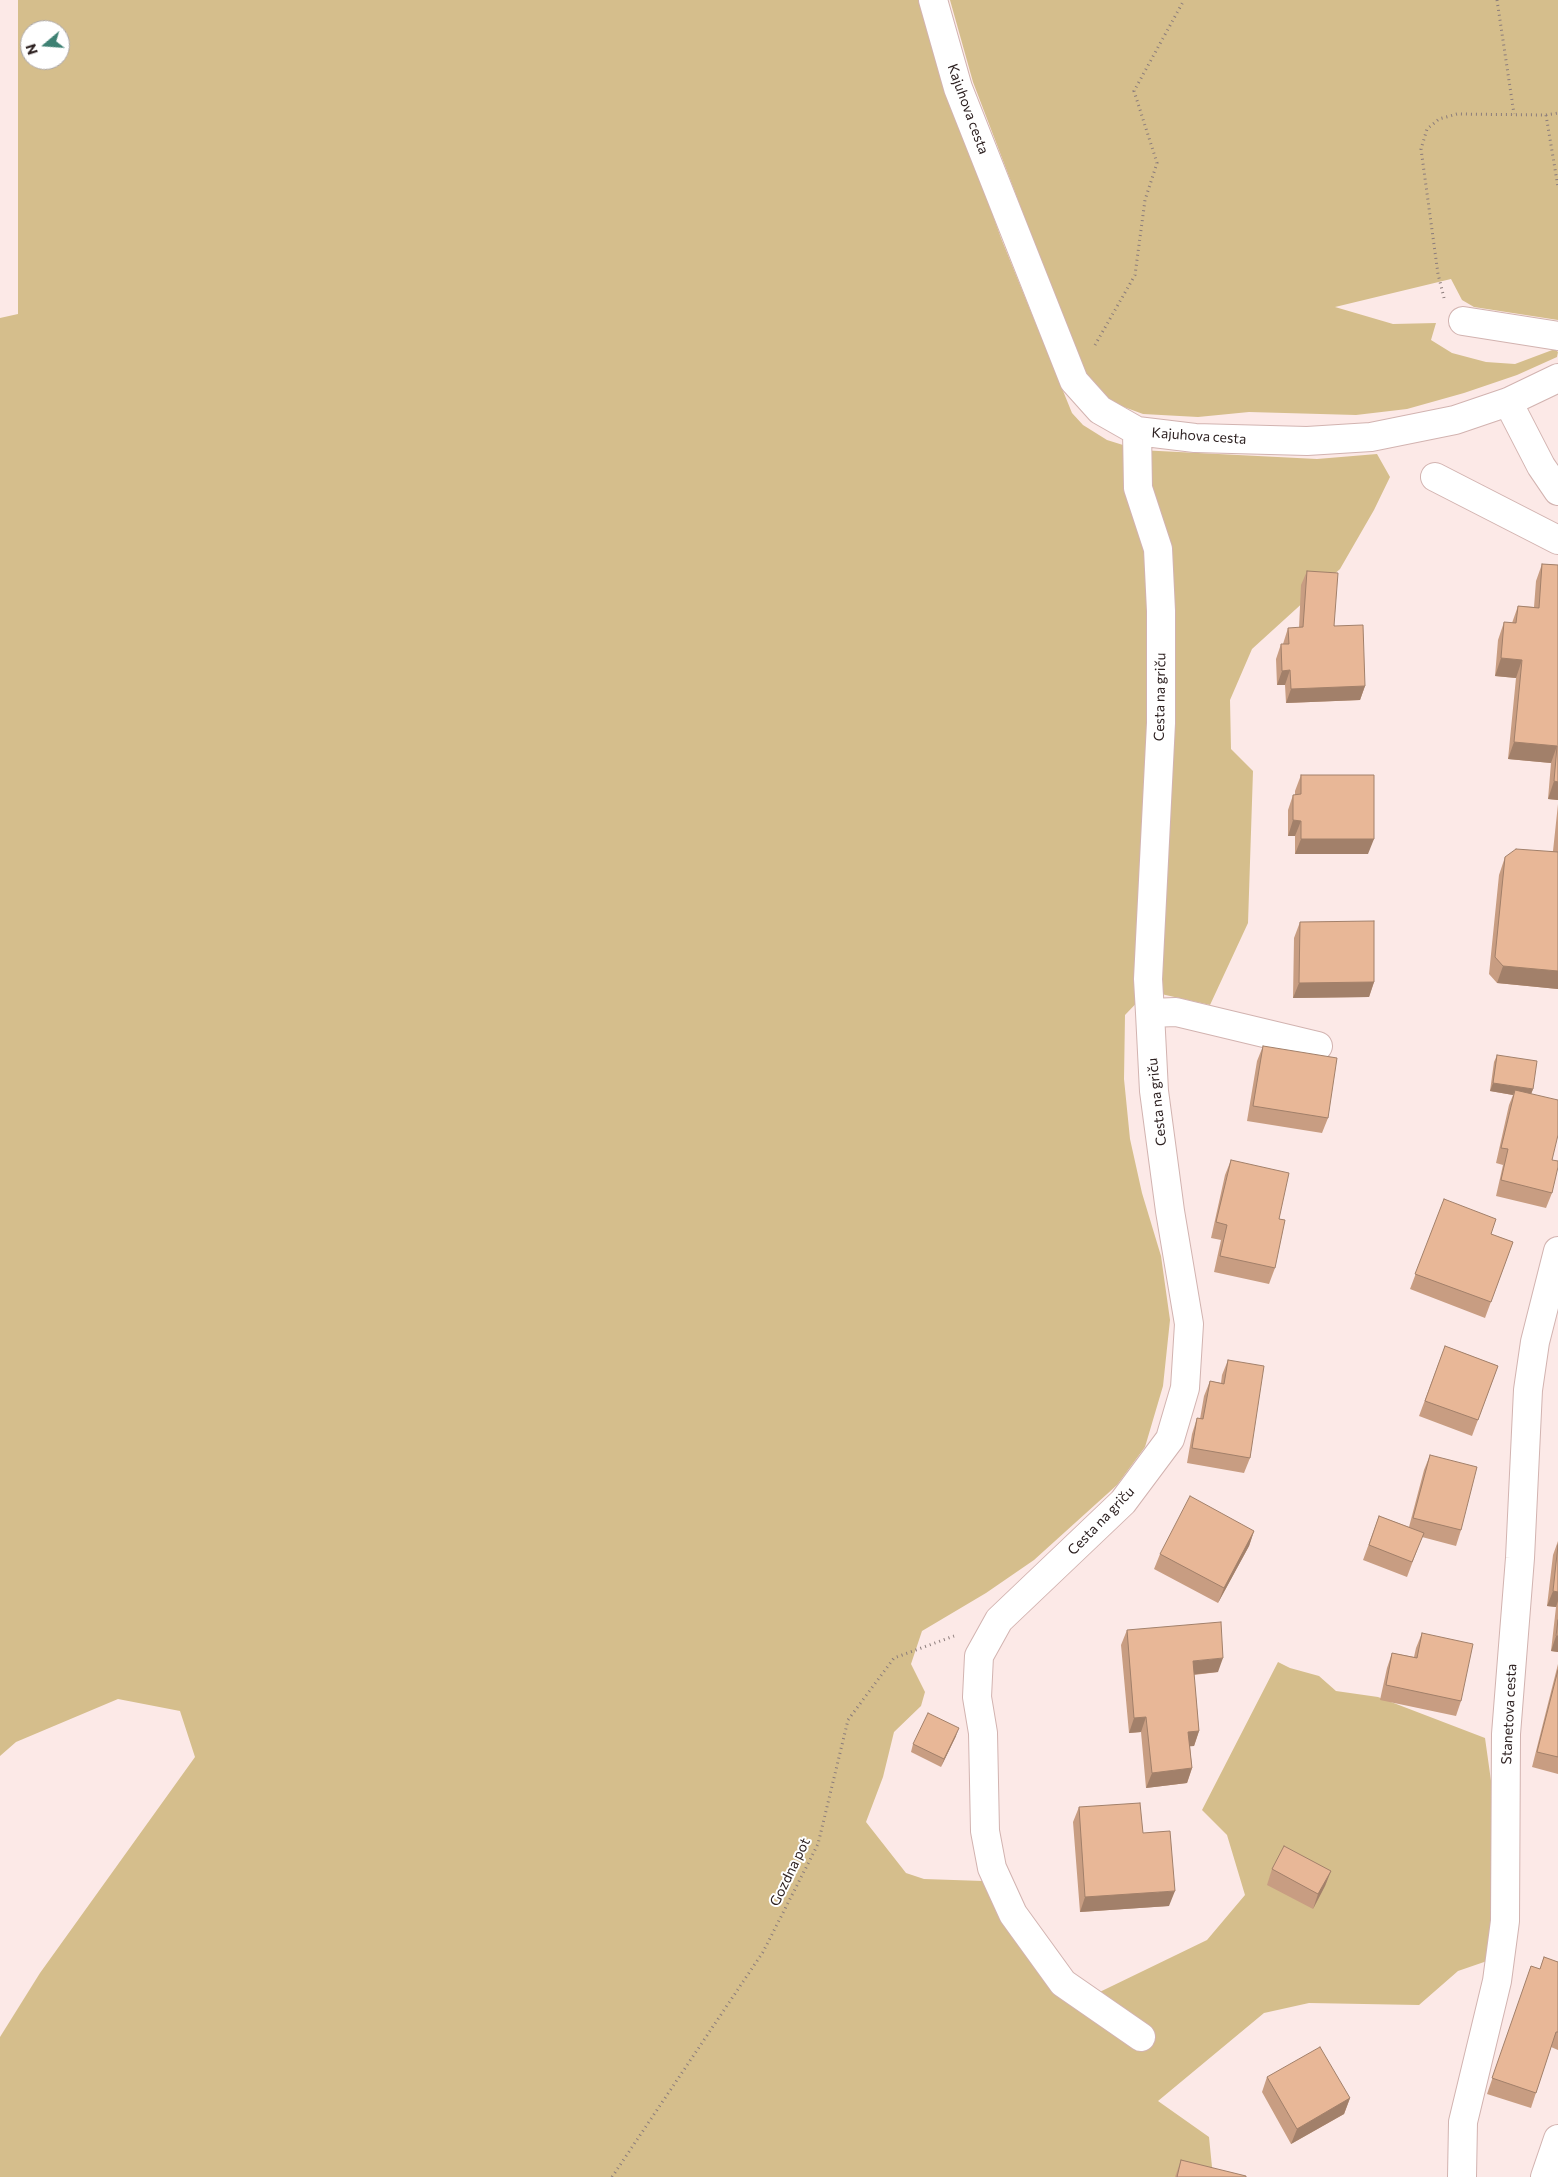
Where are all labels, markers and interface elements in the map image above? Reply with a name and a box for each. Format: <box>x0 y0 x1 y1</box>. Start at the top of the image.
north arrow <box>20 20 70 70</box>
text: N <box>22 42 41 57</box>
street label: Kajuhova cesta <box>944 61 992 157</box>
street label: Kajuhova cesta <box>1151 424 1247 448</box>
street label: Cesta na griču <box>1151 653 1169 741</box>
street label: Cesta na griču <box>1144 1057 1170 1147</box>
street label: Cesta na griču <box>1064 1483 1138 1559</box>
street label: Stanetova cesta <box>1498 1663 1520 1765</box>
street label: Gozdna pot <box>766 1835 814 1909</box>

